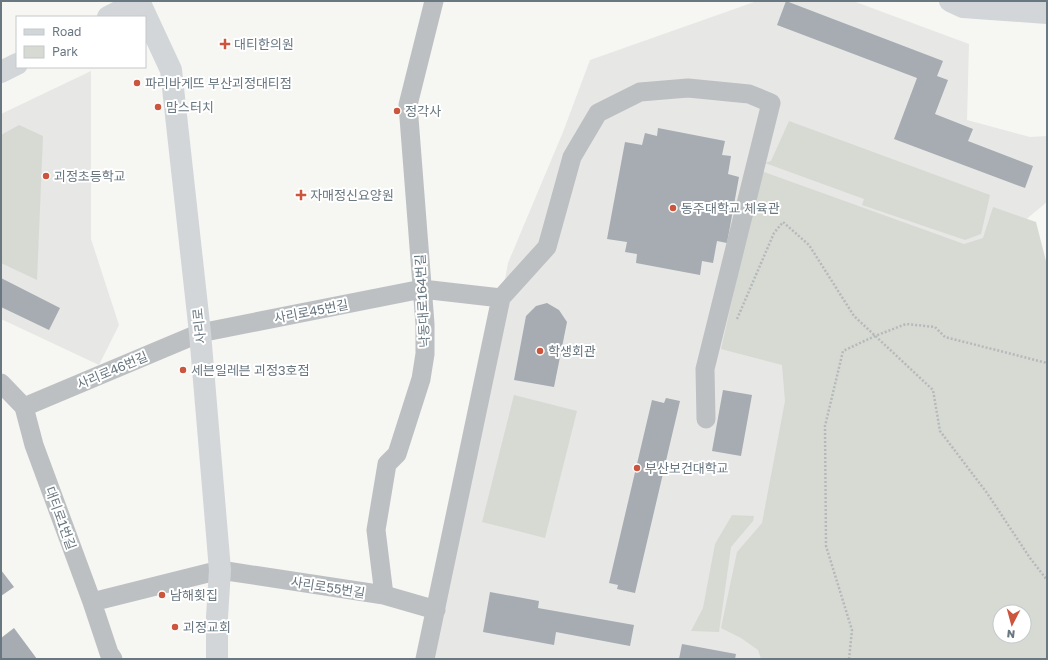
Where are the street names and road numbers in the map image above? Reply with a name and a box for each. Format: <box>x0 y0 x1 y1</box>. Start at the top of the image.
street label: 낙동대로164번길 <box>412 254 432 348</box>
street label: 사리로45번길 <box>273 296 349 326</box>
street label: 사리로 <box>189 307 209 345</box>
street label: 사리로46번길 <box>74 348 150 392</box>
street label: 대티로1번길 <box>42 484 80 552</box>
street label: 사리로55번길 <box>290 573 366 601</box>

